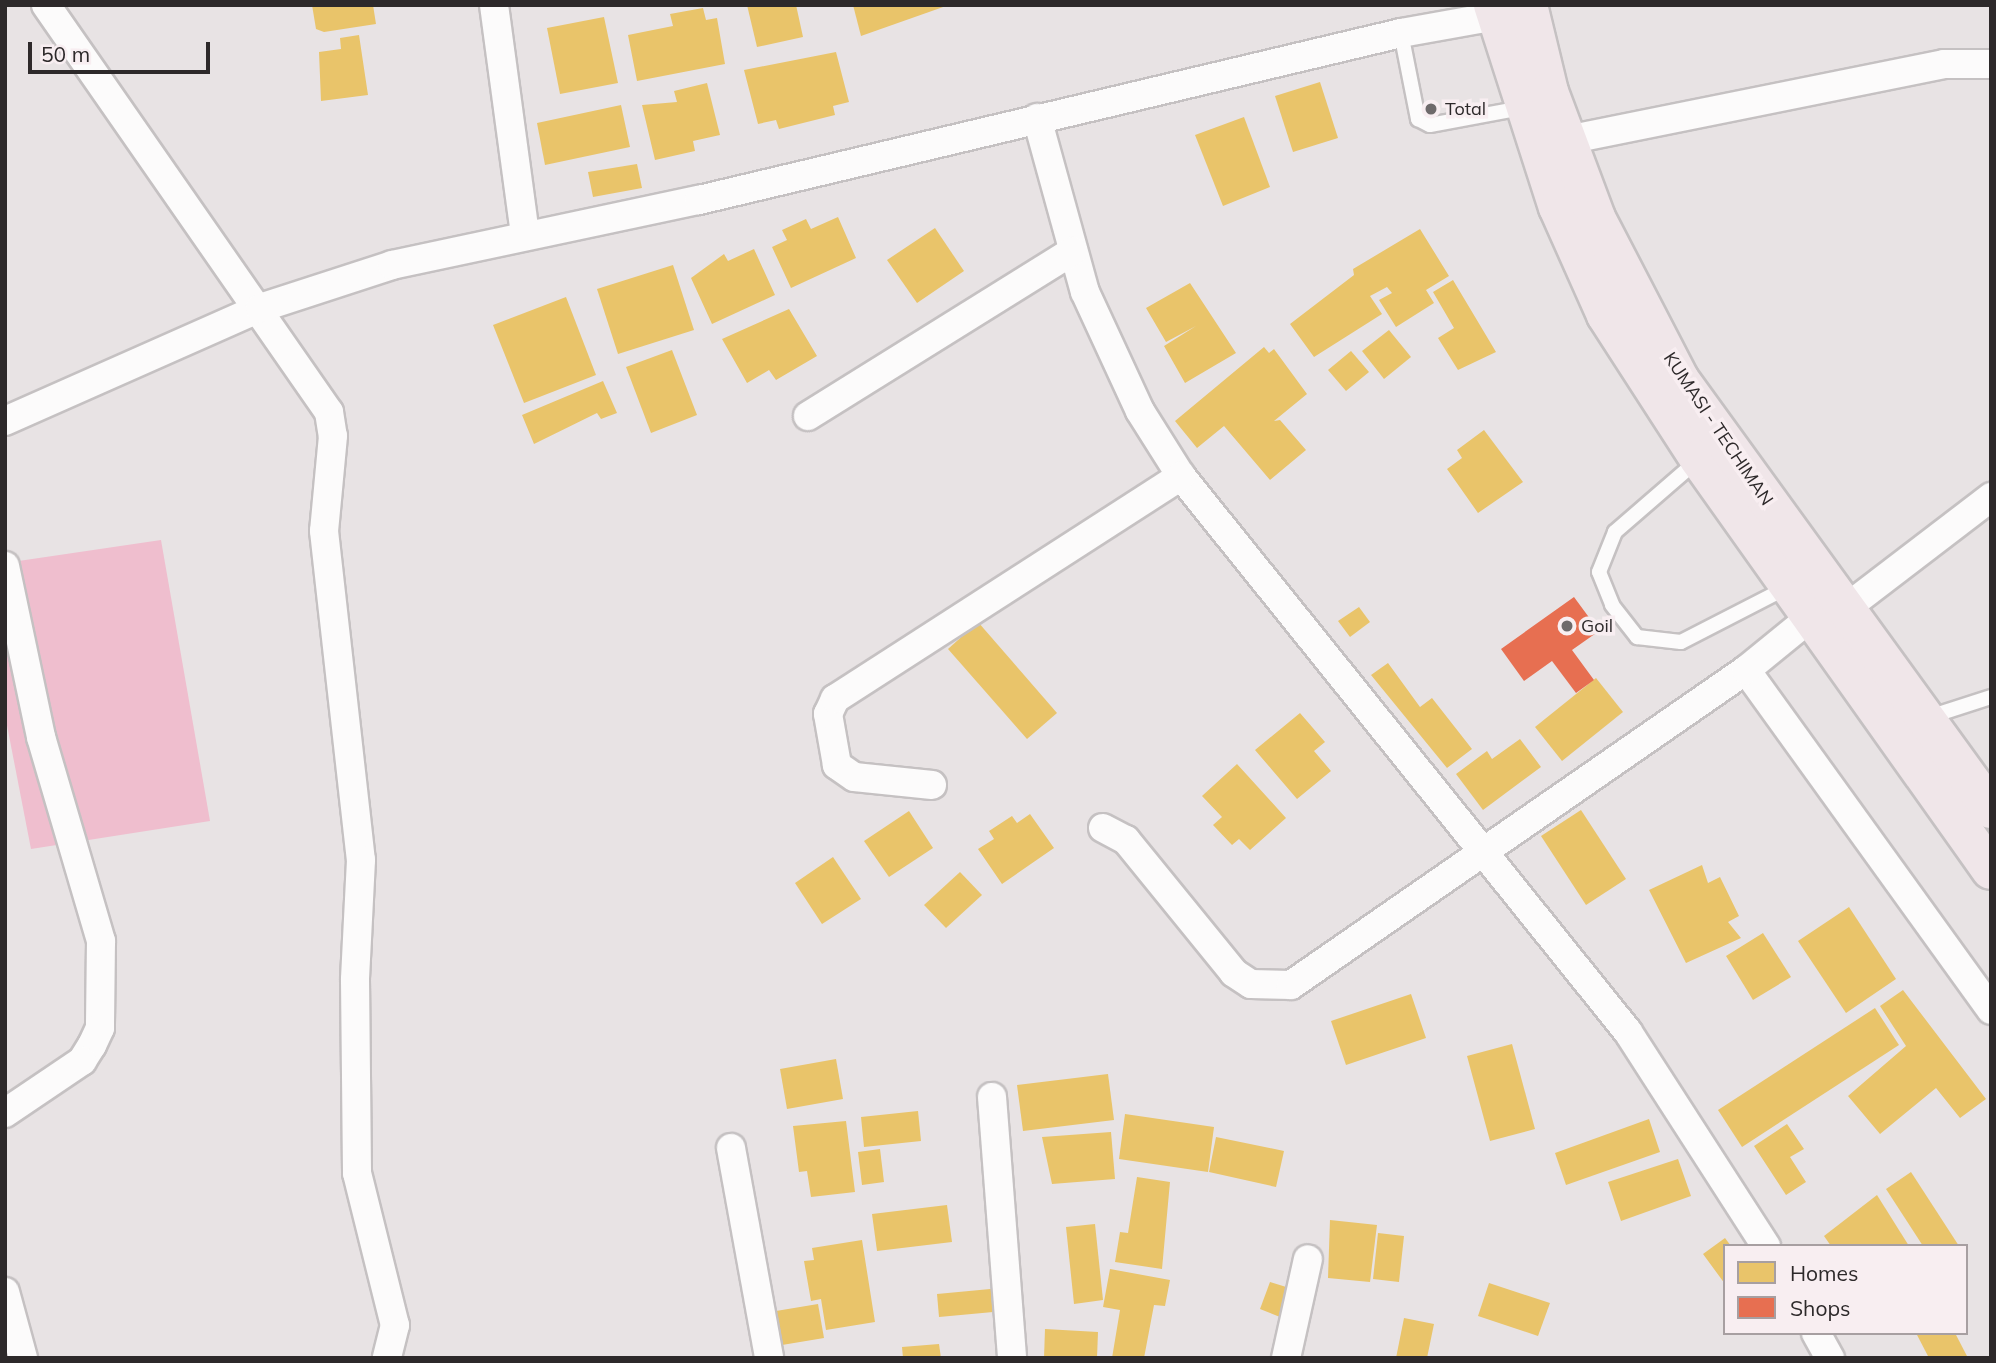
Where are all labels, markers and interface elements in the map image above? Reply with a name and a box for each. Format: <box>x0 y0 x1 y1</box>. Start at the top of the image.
scale bar <box>32 28 214 72</box>
text: 50 m <box>41 41 90 67</box>
place label: Total <box>1445 98 1486 120</box>
marker: Total <box>1423 101 1439 117</box>
street label: KUMASI - TECHIMAN <box>1659 348 1777 510</box>
place label: Goil <box>1581 615 1613 637</box>
marker: Goil <box>1559 618 1575 634</box>
legend <box>1723 1244 1968 1335</box>
text: Homes <box>1790 1260 1858 1286</box>
text: Shops <box>1790 1295 1850 1321</box>

